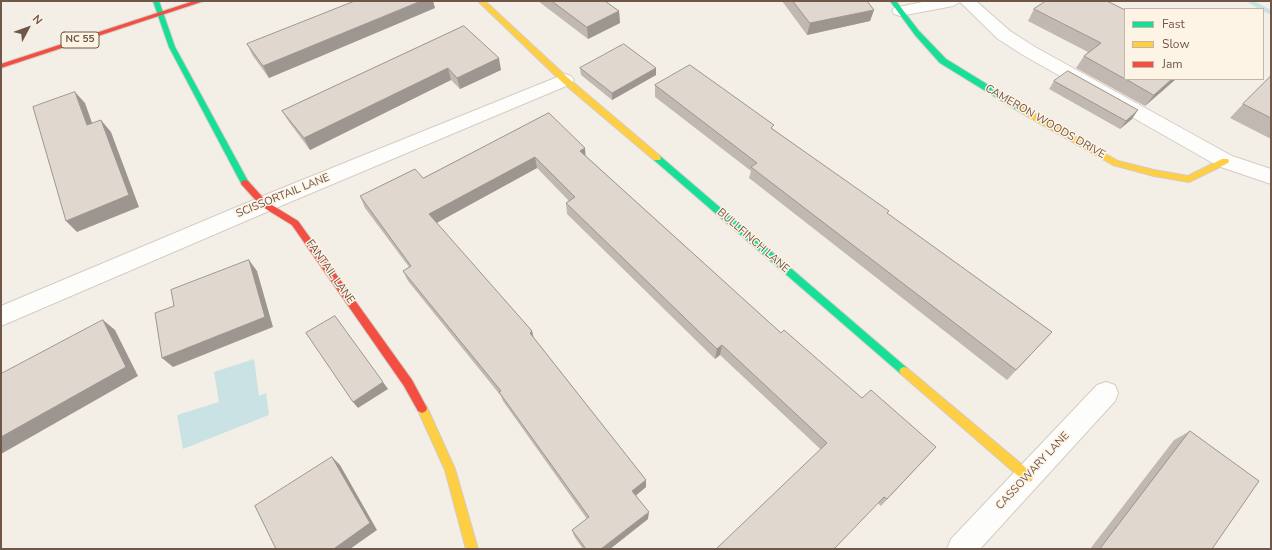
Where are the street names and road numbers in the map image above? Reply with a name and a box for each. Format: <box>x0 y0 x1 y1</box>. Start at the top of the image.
road number: NC 55 <box>61 32 99 48</box>
street label: CAMERON WOODS DRIVE <box>983 82 1107 162</box>
street label: SCISSORTAIL LANE <box>234 171 332 221</box>
street label: BULLFINCH LANE <box>714 206 792 276</box>
street label: FANTAIL LANE <box>303 237 357 307</box>
street label: CASSOWARY LANE <box>994 429 1072 513</box>

